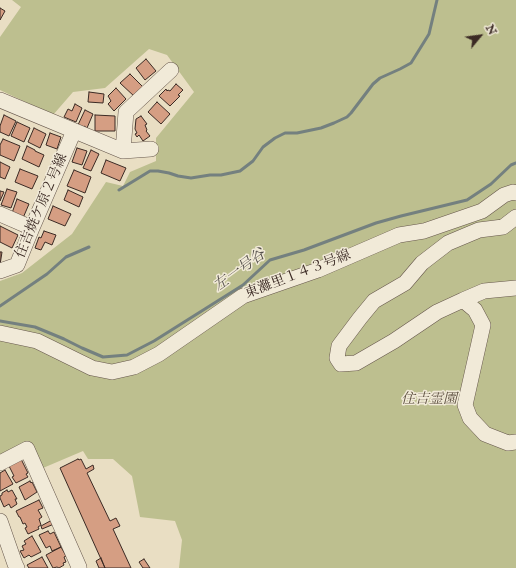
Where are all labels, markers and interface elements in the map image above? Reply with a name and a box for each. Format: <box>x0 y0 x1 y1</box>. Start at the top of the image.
north arrow <box>460 16 500 56</box>
text: N <box>483 22 499 37</box>
street label: 住吉焼ケ原２号線 <box>12 151 72 261</box>
water label: 左一号谷 <box>210 246 270 296</box>
street label: 東灘里１４３号線 <box>243 247 353 303</box>
park label: 住吉霊園 <box>401 392 457 408</box>

